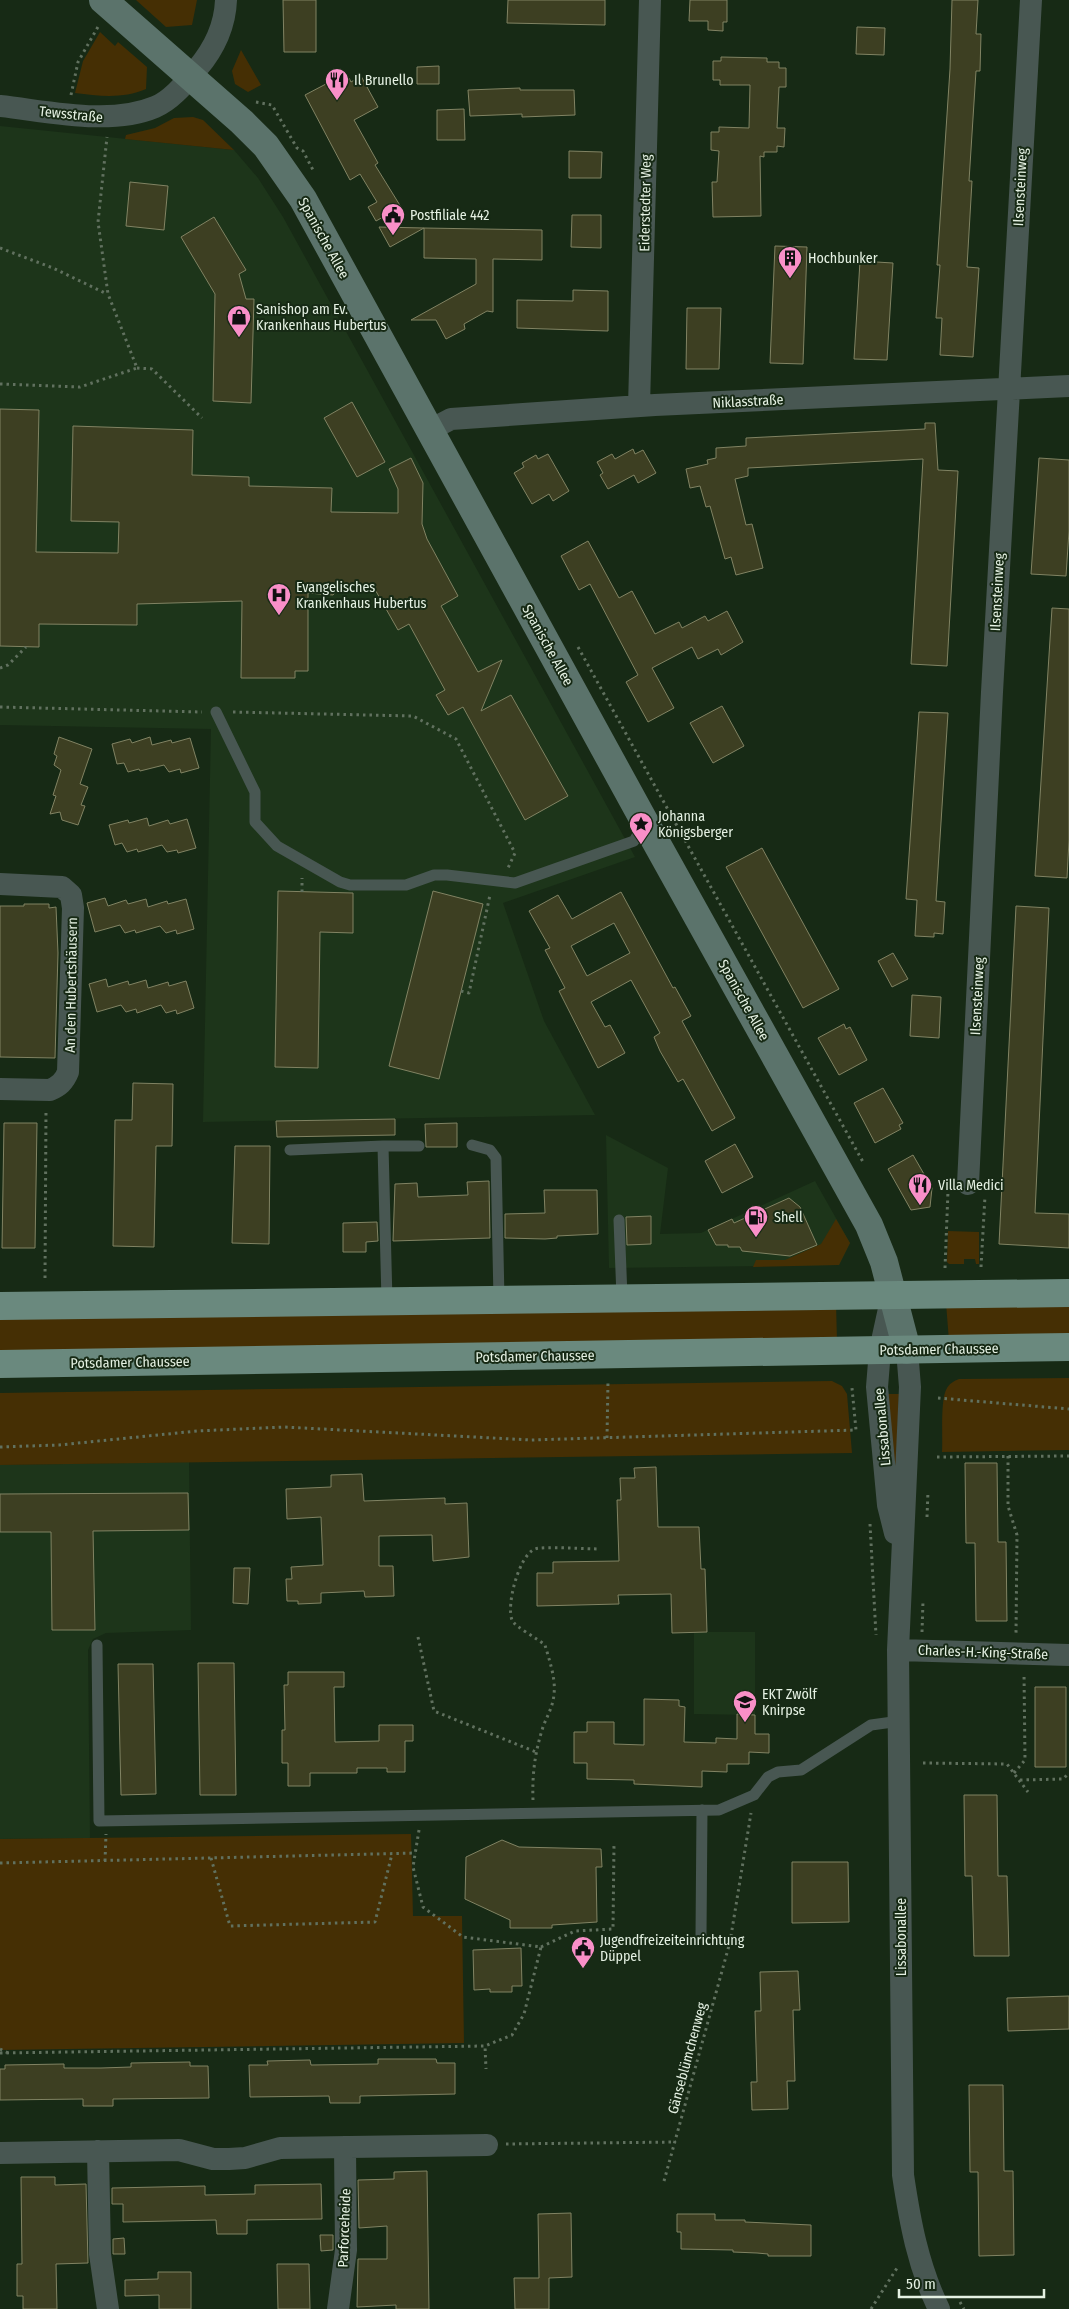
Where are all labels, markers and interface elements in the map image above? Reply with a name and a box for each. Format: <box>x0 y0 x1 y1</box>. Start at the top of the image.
restaurant icon: Il Brunello <box>324 67 350 101</box>
place label: Il Brunello <box>354 72 414 89</box>
street label: Tewsstraße <box>38 103 104 126</box>
street label: Ilsensteinweg <box>1010 147 1031 227</box>
street label: Eiderstedter Weg <box>636 154 655 252</box>
street label: Spanische Allee <box>294 195 353 282</box>
public building icon: Postfiliale 442 <box>380 202 406 236</box>
place label: Postfiliale 442 <box>410 207 489 224</box>
building icon: Hochbunker <box>777 245 803 279</box>
place label: Hochbunker <box>808 250 878 267</box>
place label: Sanishop am Ev. Krankenhaus Hubertus <box>256 301 387 334</box>
shop icon: Sanishop am Ev. Krankenhaus Hubertus <box>226 304 252 338</box>
street label: Niklasstraße <box>712 391 784 412</box>
street label: Ilsensteinweg <box>987 552 1008 632</box>
place label: Evangelisches Krankenhaus Hubertus <box>296 579 427 612</box>
hospital icon: Evangelisches Krankenhaus Hubertus <box>266 582 292 616</box>
street label: Spanische Allee <box>518 602 577 689</box>
place label: Johanna Königsberger <box>658 808 733 841</box>
place icon: Johanna Königsberger <box>628 811 654 845</box>
street label: An den Hubertshäusern <box>62 917 81 1053</box>
street label: Ilsensteinweg <box>967 956 988 1036</box>
street label: Spanische Allee <box>714 957 773 1044</box>
restaurant icon: Villa Medici <box>907 1172 933 1206</box>
place label: Villa Medici <box>938 1177 1004 1194</box>
fuel station icon: Shell <box>743 1204 769 1238</box>
place label: Shell <box>774 1209 803 1226</box>
street label: Potsdamer Chaussee <box>879 1340 999 1359</box>
street label: Potsdamer Chaussee <box>475 1347 595 1366</box>
street label: Potsdamer Chaussee <box>70 1353 190 1372</box>
street label: Lissabonallee <box>871 1387 894 1467</box>
street label: Charles-H.-King-Straße <box>918 1642 1048 1663</box>
place label: EKT Zwölf Knirpse <box>762 1686 818 1719</box>
school or university icon: EKT Zwölf Knirpse <box>732 1689 758 1723</box>
street label: Lissabonallee <box>893 1898 910 1976</box>
place label: Jugendfreizeiteinrichtung Düppel <box>600 1932 745 1965</box>
public building icon: Jugendfreizeiteinrichtung Düppel <box>570 1935 596 1969</box>
street label: Gänseblümchenweg <box>664 2000 711 2116</box>
street label: Parforceheide <box>335 2188 354 2268</box>
scale bar <box>899 2266 1044 2298</box>
text: 50 m <box>906 2275 936 2293</box>

